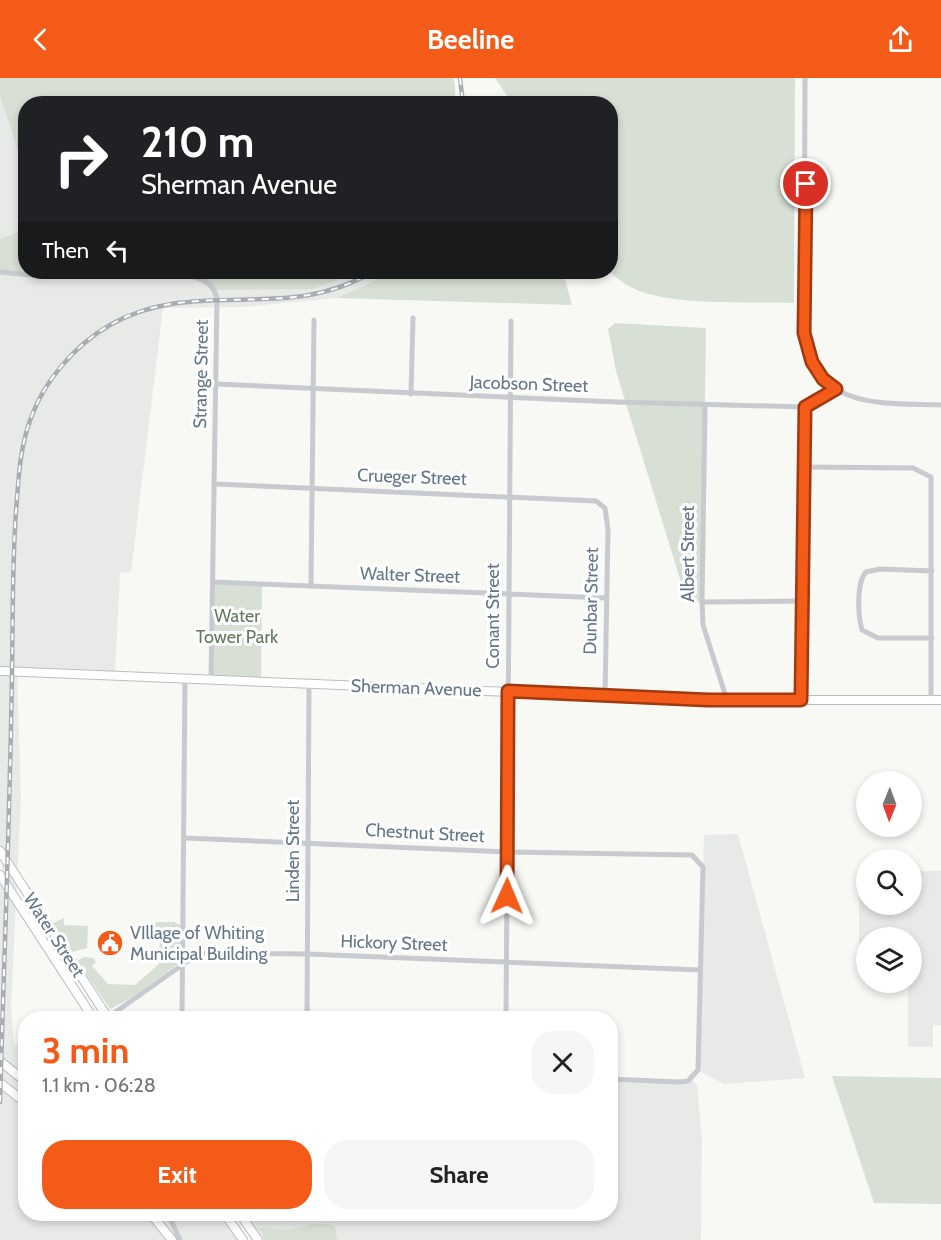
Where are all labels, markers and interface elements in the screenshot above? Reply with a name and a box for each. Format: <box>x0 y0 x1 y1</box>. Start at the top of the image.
icon: back <box>24 23 57 56</box>
text: Beeline <box>427 23 514 56</box>
icon: share <box>884 23 917 56</box>
text: 210 m <box>141 116 254 168</box>
icon: right <box>42 120 120 198</box>
pin <box>780 158 831 209</box>
icon: arrive <box>789 167 822 200</box>
text: Sherman Avenue <box>141 168 337 201</box>
icon: left <box>101 234 134 267</box>
text: Then <box>42 237 89 264</box>
street label: Strange Street <box>189 319 213 429</box>
street label: Jacobson Street <box>468 371 589 397</box>
street label: Crueger Street <box>357 464 467 490</box>
street label: Albert Street <box>677 506 699 602</box>
street label: Dunbar Street <box>579 547 603 655</box>
street label: Walter Street <box>359 562 461 588</box>
street label: Conant Street <box>482 563 504 669</box>
park label: Water Tower Park <box>196 605 279 648</box>
street label: Sherman Avenue <box>350 675 482 701</box>
north arrow <box>856 771 922 837</box>
map controls <box>856 771 922 993</box>
street label: Linden Street <box>282 800 304 902</box>
street label: Chestnut Street <box>365 819 485 847</box>
button: search <box>856 849 922 915</box>
position arrow <box>475 864 539 928</box>
street label: Water Street <box>19 889 89 981</box>
place label: VIllage of Whiting Municipal Building <box>130 922 269 965</box>
button: layers <box>856 927 922 993</box>
public building icon: VIllage of Whiting Municipal Building <box>95 928 125 958</box>
street label: Hickory Street <box>340 930 448 956</box>
text: 3 min <box>42 1028 129 1072</box>
button: close <box>531 1031 594 1094</box>
text: 1.1 km · 06:28 <box>42 1073 156 1097</box>
button: Exit <box>42 1140 312 1209</box>
button: Share <box>324 1140 594 1209</box>

